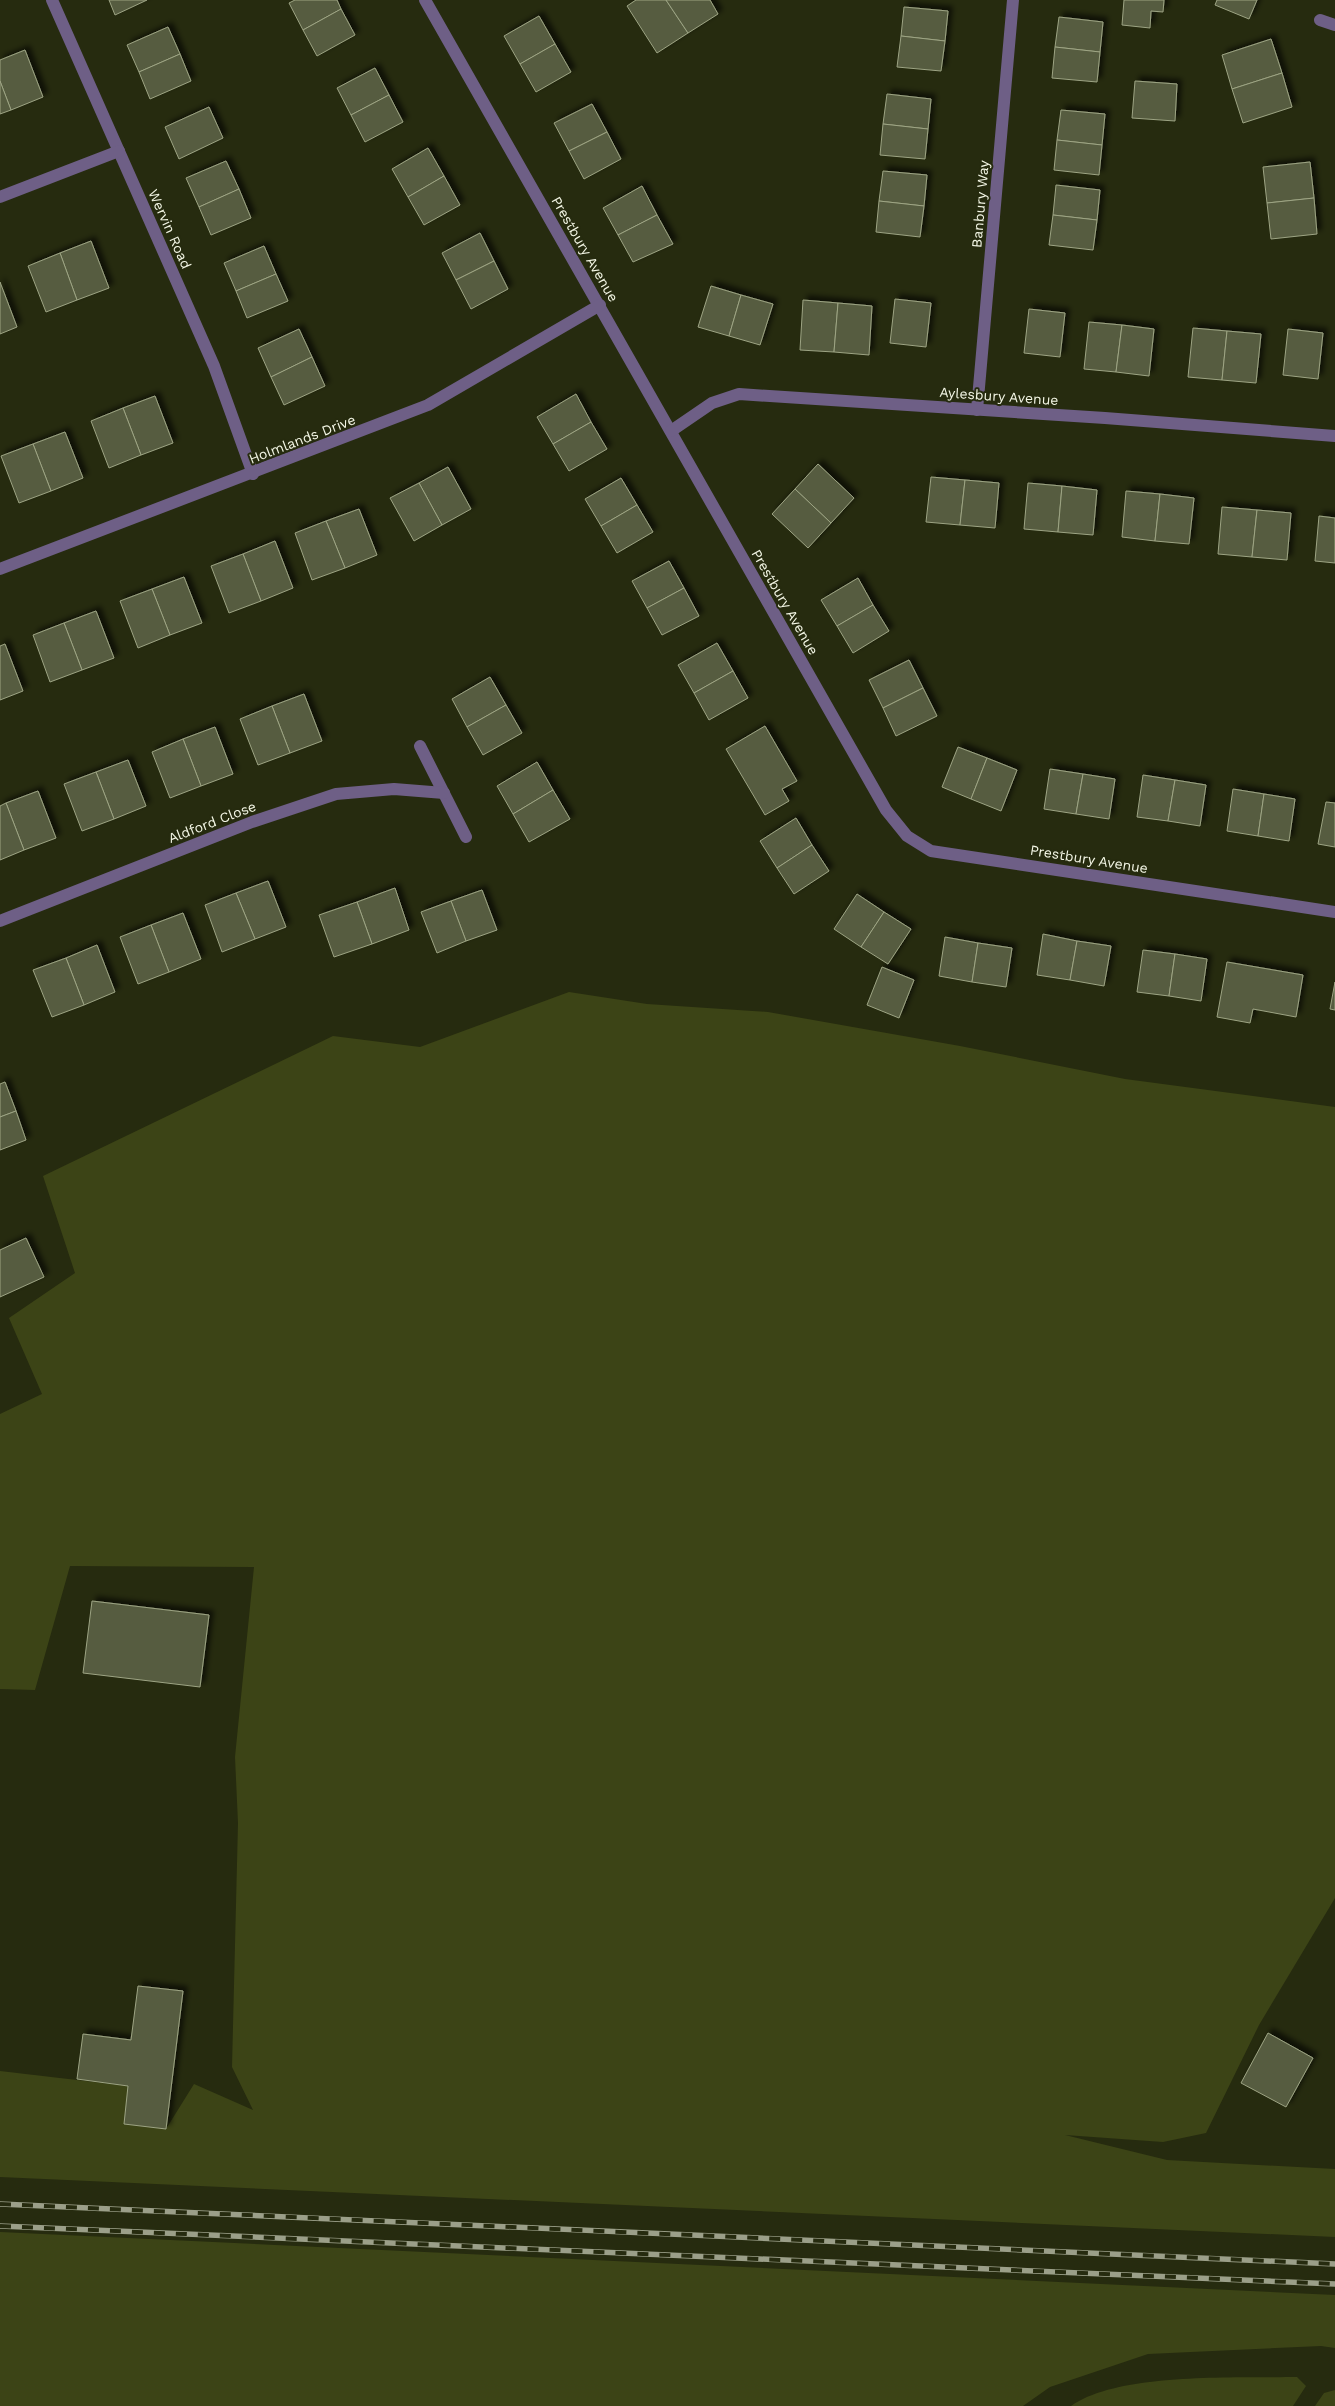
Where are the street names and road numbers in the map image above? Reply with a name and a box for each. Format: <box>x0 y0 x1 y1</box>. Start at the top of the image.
street label: Banbury Way <box>968 159 992 248</box>
street label: Wervin Road <box>145 187 195 271</box>
street label: Prestbury Avenue <box>548 193 622 305</box>
street label: Aylesbury Avenue <box>939 384 1059 408</box>
street label: Holmlands Drive <box>246 411 358 467</box>
street label: Prestbury Avenue <box>748 546 822 658</box>
street label: Aldford Close <box>166 798 258 846</box>
street label: Prestbury Avenue <box>1029 842 1149 876</box>

